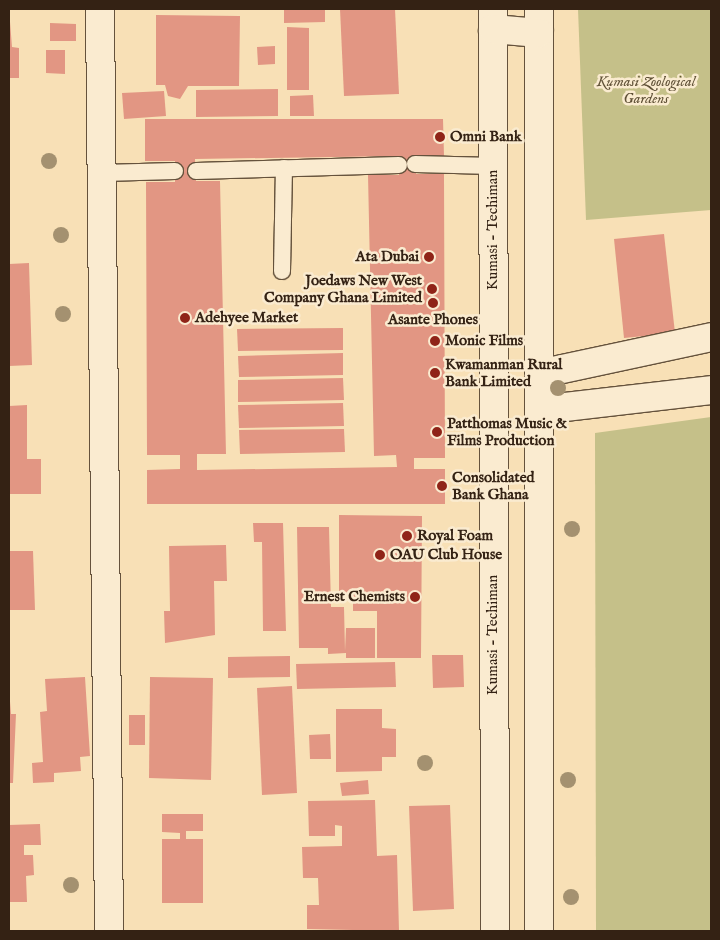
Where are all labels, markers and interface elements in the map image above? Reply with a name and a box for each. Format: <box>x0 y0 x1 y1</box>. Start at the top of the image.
park label: Kumasi Zoological Gardens <box>597 72 695 107</box>
place label: Omni Bank <box>450 128 522 146</box>
marker: Omni Bank <box>434 131 446 143</box>
street label: Kumasi - Techiman <box>484 170 502 290</box>
place label: Ata Dubai <box>356 248 419 266</box>
marker: Ata Dubai <box>423 251 435 263</box>
place label: Joedaws New West Company Ghana Limited <box>264 271 422 306</box>
marker: Joedaws New West Company Ghana Limited <box>426 283 438 295</box>
marker: Asante Phones <box>427 297 439 309</box>
place label: Adehyee Market <box>195 309 298 327</box>
place label: Asante Phones <box>388 311 478 329</box>
marker: Adehyee Market <box>179 312 191 324</box>
place label: Monic Films <box>445 332 523 350</box>
marker: Monic Films <box>429 335 441 347</box>
place label: Kwamanman Rural Bank Limited <box>445 355 562 390</box>
marker: Kwamanman Rural Bank Limited <box>429 367 441 379</box>
place label: Patthomas Music & Films Production <box>447 414 567 449</box>
marker: Patthomas Music & Films Production <box>431 426 443 438</box>
place label: Consolidated Bank Ghana <box>452 468 535 503</box>
marker: Consolidated Bank Ghana <box>436 480 448 492</box>
place label: Royal Foam <box>417 527 493 545</box>
marker: Royal Foam <box>401 530 413 542</box>
place label: OAU Club House <box>390 546 502 564</box>
marker: OAU Club House <box>374 549 386 561</box>
street label: Kumasi - Techiman <box>484 575 502 695</box>
place label: Ernest Chemists <box>304 588 405 606</box>
marker: Ernest Chemists <box>409 591 421 603</box>

